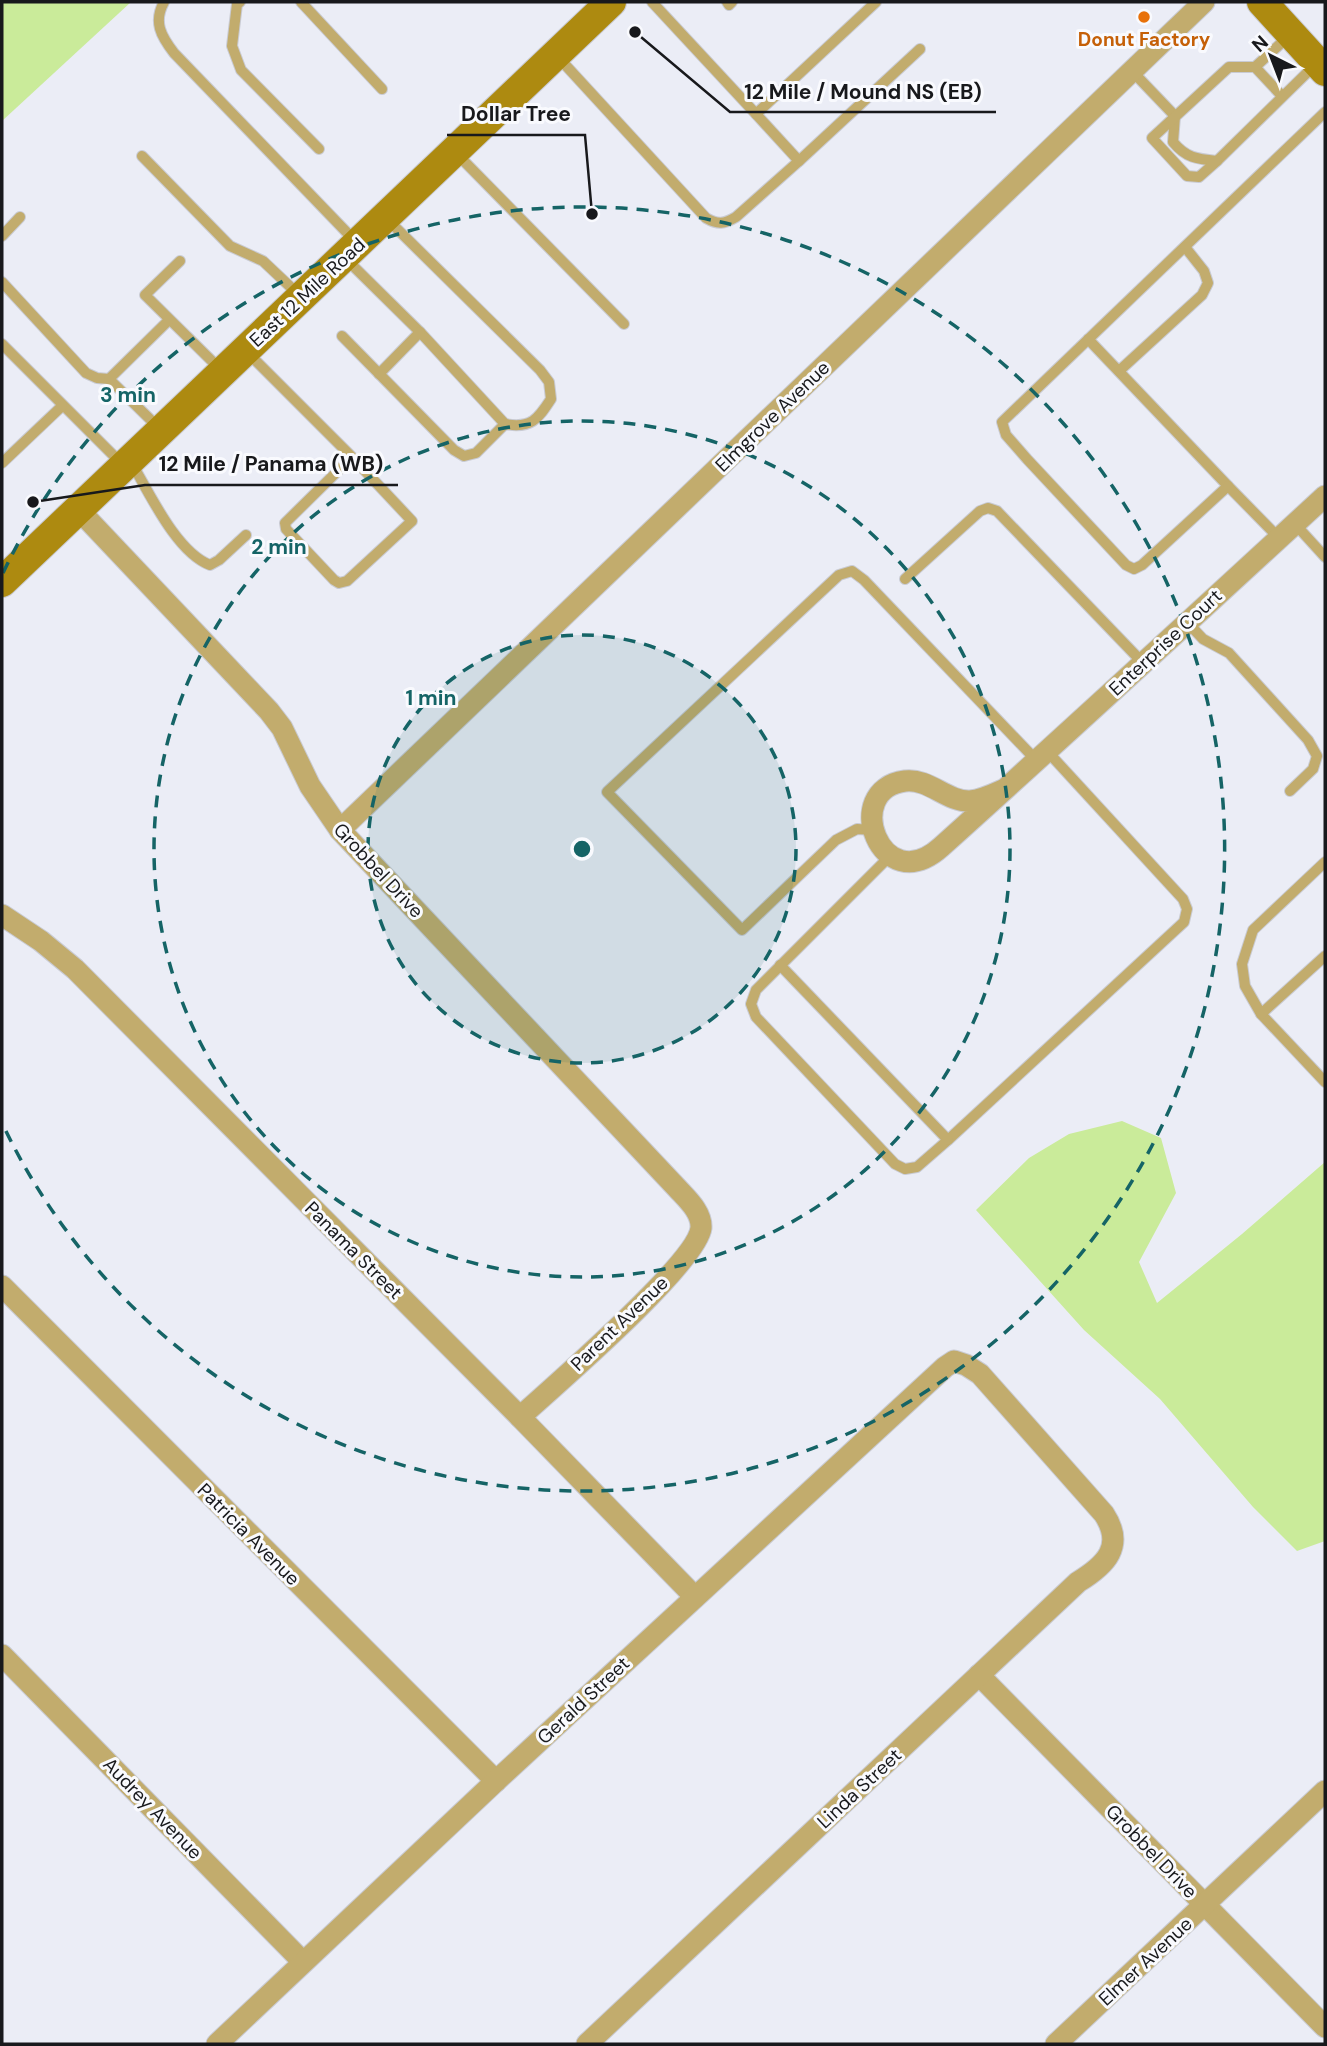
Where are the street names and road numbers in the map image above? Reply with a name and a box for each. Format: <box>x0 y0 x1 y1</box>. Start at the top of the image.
street label: East 12 Mile Road <box>244 232 371 352</box>
street label: Elmgrove Avenue <box>710 355 835 477</box>
street label: Enterprise Court <box>1104 584 1227 701</box>
street label: Grobbel Drive <box>328 817 429 923</box>
street label: Panama Street <box>299 1196 408 1305</box>
street label: Parent Avenue <box>565 1270 673 1376</box>
street label: Patricia Avenue <box>192 1478 305 1591</box>
street label: Gerald Street <box>532 1651 635 1750</box>
street label: Linda Street <box>812 1743 907 1834</box>
street label: Audrey Avenue <box>98 1752 208 1865</box>
street label: Grobbel Drive <box>1101 1799 1203 1904</box>
street label: Elmer Avenue <box>1093 1912 1198 2011</box>

